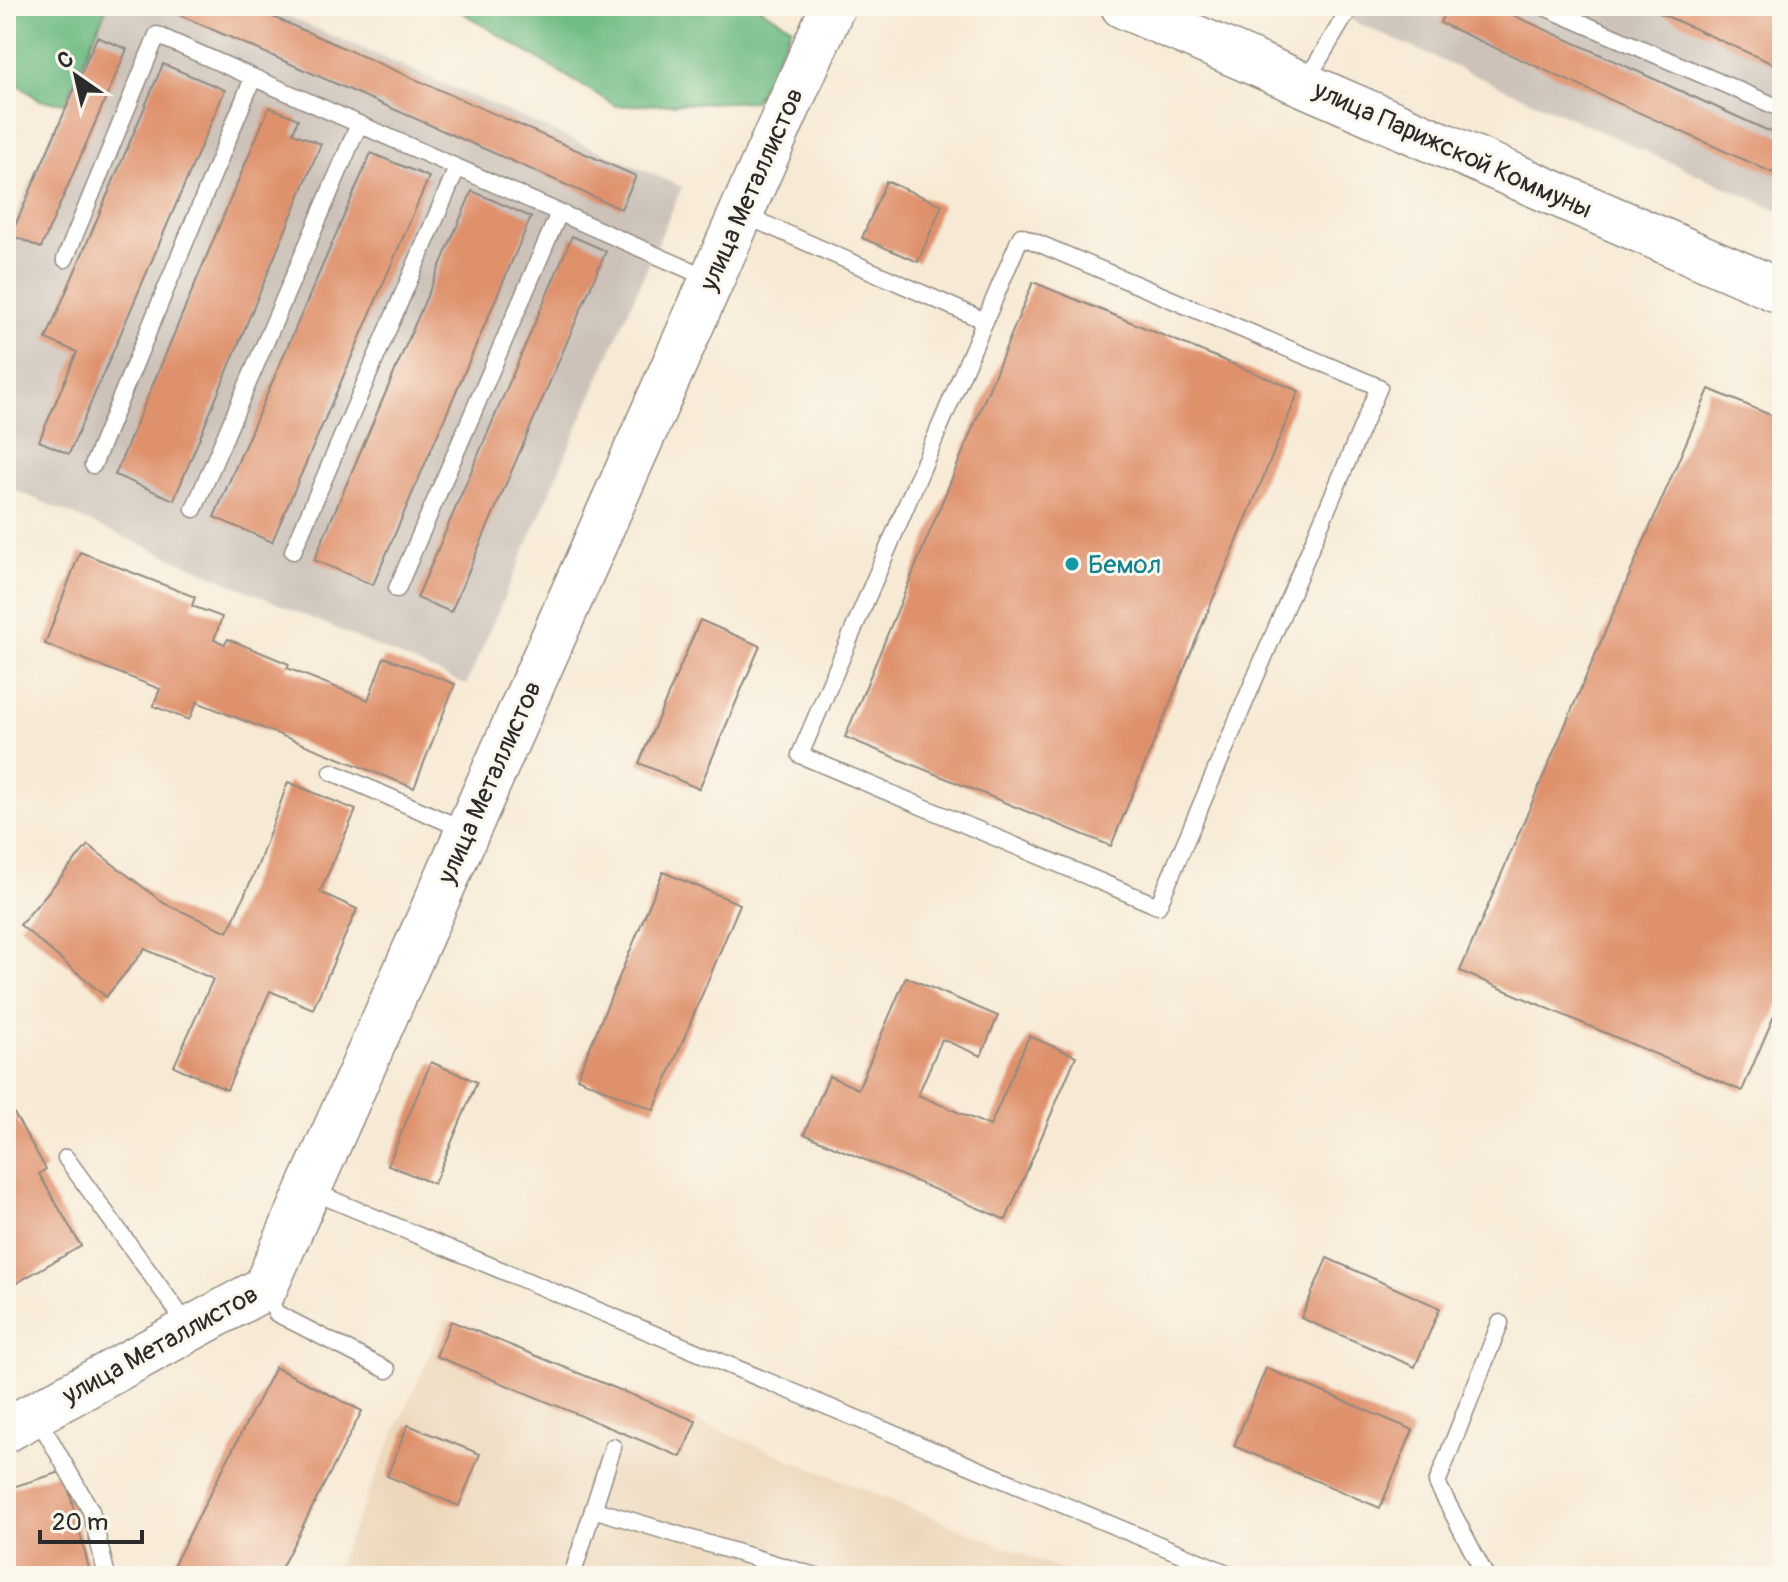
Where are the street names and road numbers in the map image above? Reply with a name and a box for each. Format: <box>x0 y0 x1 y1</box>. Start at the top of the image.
street label: улица Парижской Коммуны <box>1308 74 1597 226</box>
street label: улица Металлистов <box>692 83 811 297</box>
street label: улица Металлистов <box>430 676 549 890</box>
street label: улица Металлистов <box>56 1278 264 1412</box>

